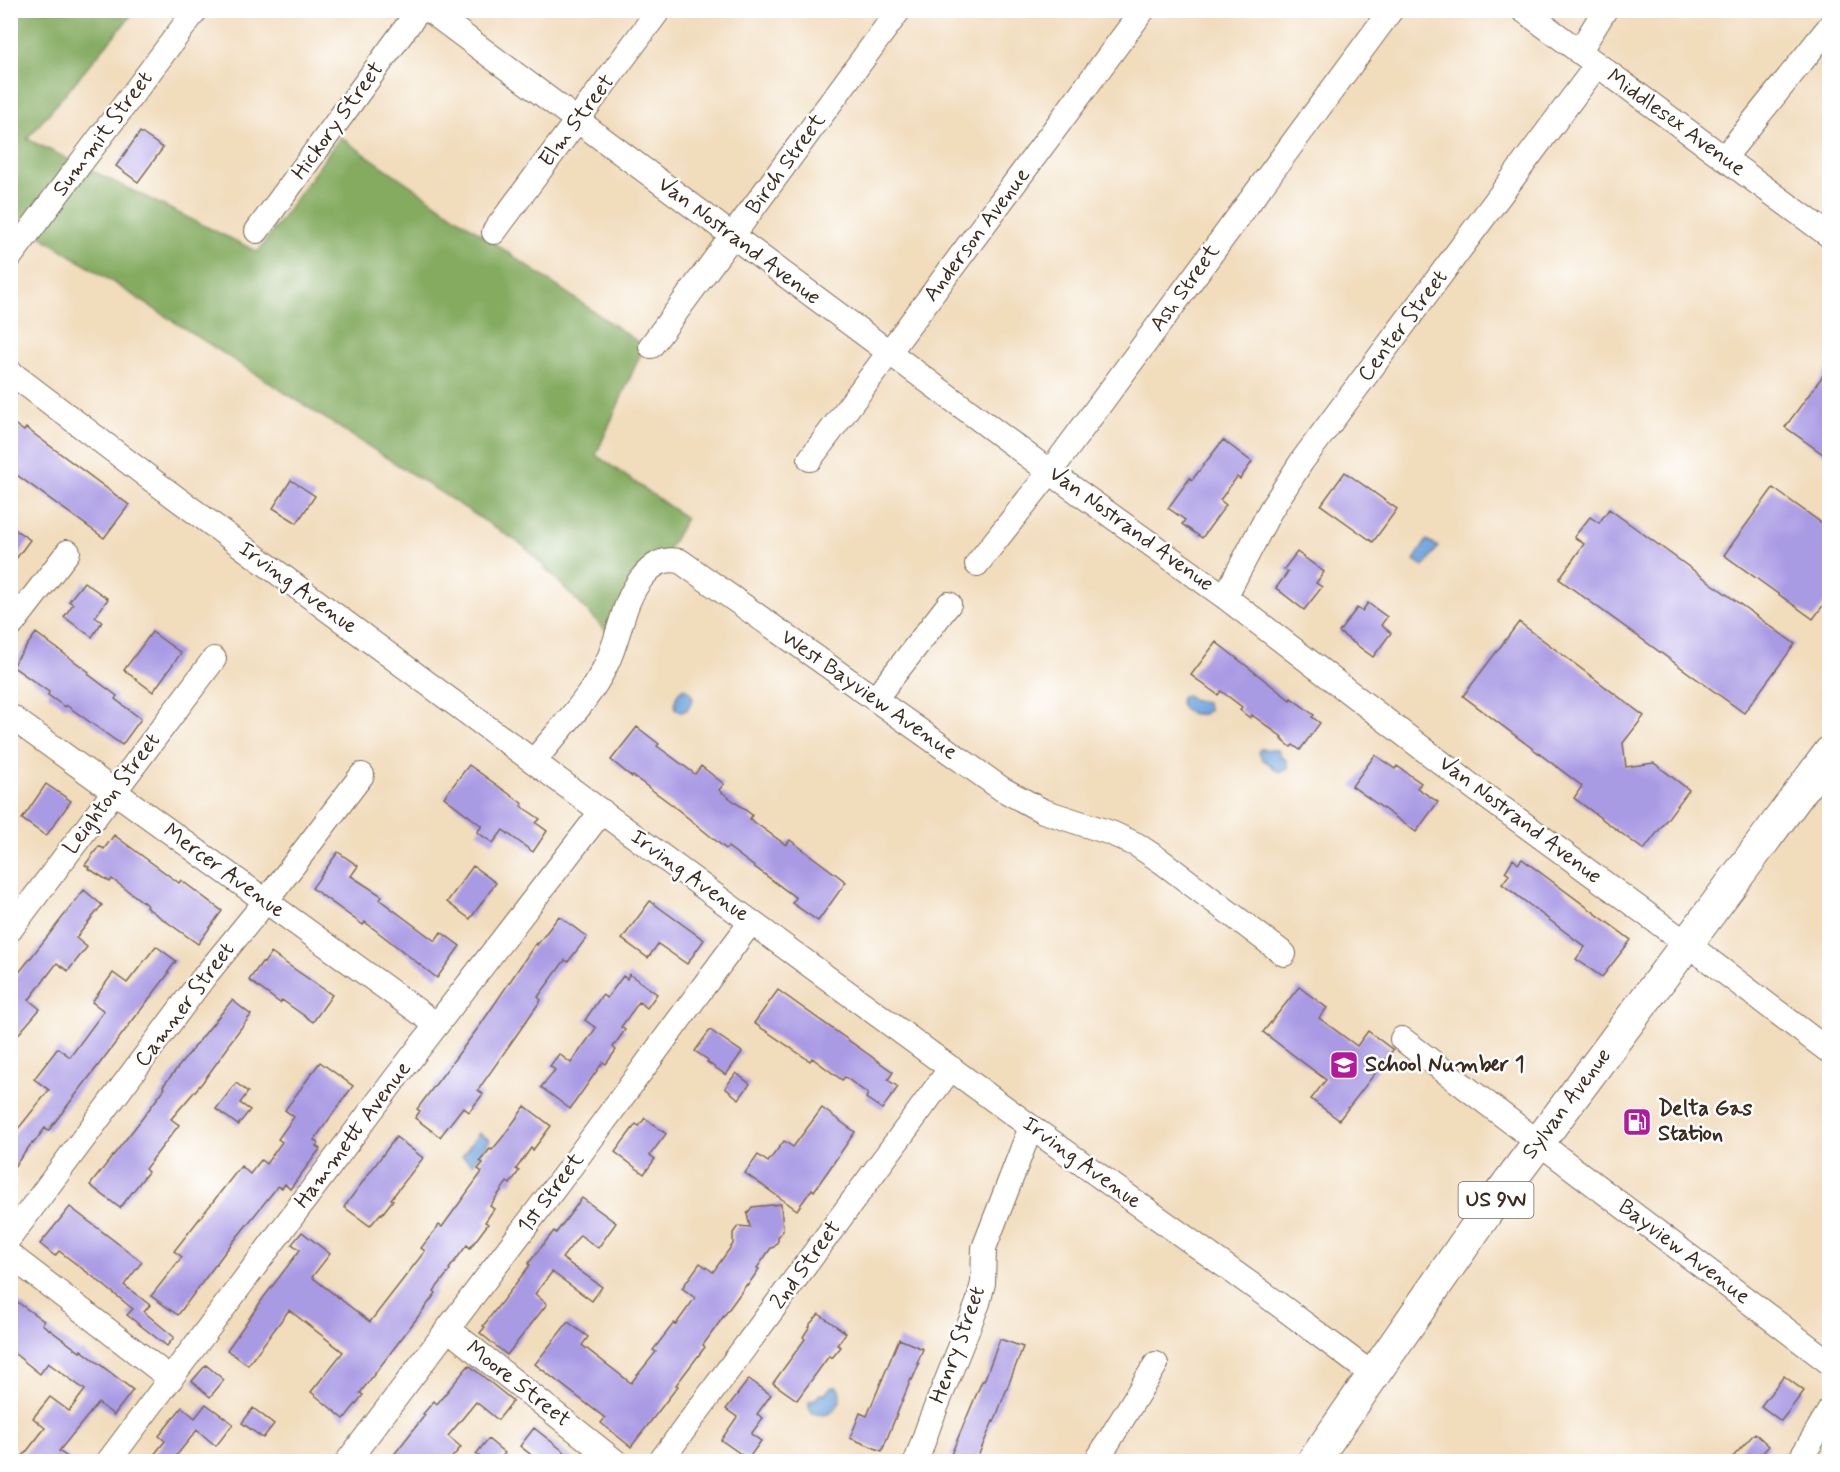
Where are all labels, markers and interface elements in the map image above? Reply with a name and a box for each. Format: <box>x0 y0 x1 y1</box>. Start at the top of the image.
street label: Hickory Street <box>286 56 390 186</box>
street label: Middlesex Avenue <box>1601 63 1751 183</box>
street label: Summit Street <box>47 66 159 202</box>
street label: Elm Street <box>533 69 621 173</box>
street label: Birch Street <box>740 108 832 220</box>
street label: Anderson Avenue <box>917 162 1037 308</box>
street label: Van Nostrand Avenue <box>652 170 826 312</box>
street label: Ash Street <box>1144 239 1226 337</box>
street label: Center Street <box>1352 264 1454 388</box>
street label: Van Nostrand Avenue <box>1043 460 1219 598</box>
street label: Irving Avenue <box>232 535 363 641</box>
street label: West Bayview Avenue <box>775 623 963 767</box>
street label: Leighton Street <box>57 728 168 861</box>
street label: Van Nostrand Avenue <box>1433 749 1607 891</box>
street label: Mercer Avenue <box>157 817 291 925</box>
street label: Irving Avenue <box>624 823 755 929</box>
street label: Camner Street <box>129 937 241 1073</box>
street label: Sylvan Avenue <box>1516 1043 1618 1165</box>
school or university icon: School Number 1 <box>1328 1049 1360 1081</box>
place label: School Number 1 <box>1365 1051 1525 1079</box>
street label: Hammett Avenue <box>288 1056 418 1214</box>
place label: Delta Gas Station <box>1658 1095 1753 1148</box>
fuel station icon: Delta Gas Station <box>1621 1106 1653 1138</box>
street label: Irving Avenue <box>1016 1110 1147 1216</box>
street label: 1st Street <box>512 1147 590 1239</box>
road number: US 9W <box>1458 1182 1534 1218</box>
street label: Bayview Avenue <box>1612 1193 1756 1311</box>
street label: 2nd Street <box>764 1215 848 1315</box>
street label: Henry Street <box>924 1282 992 1408</box>
street label: Moore Street <box>460 1334 576 1434</box>

